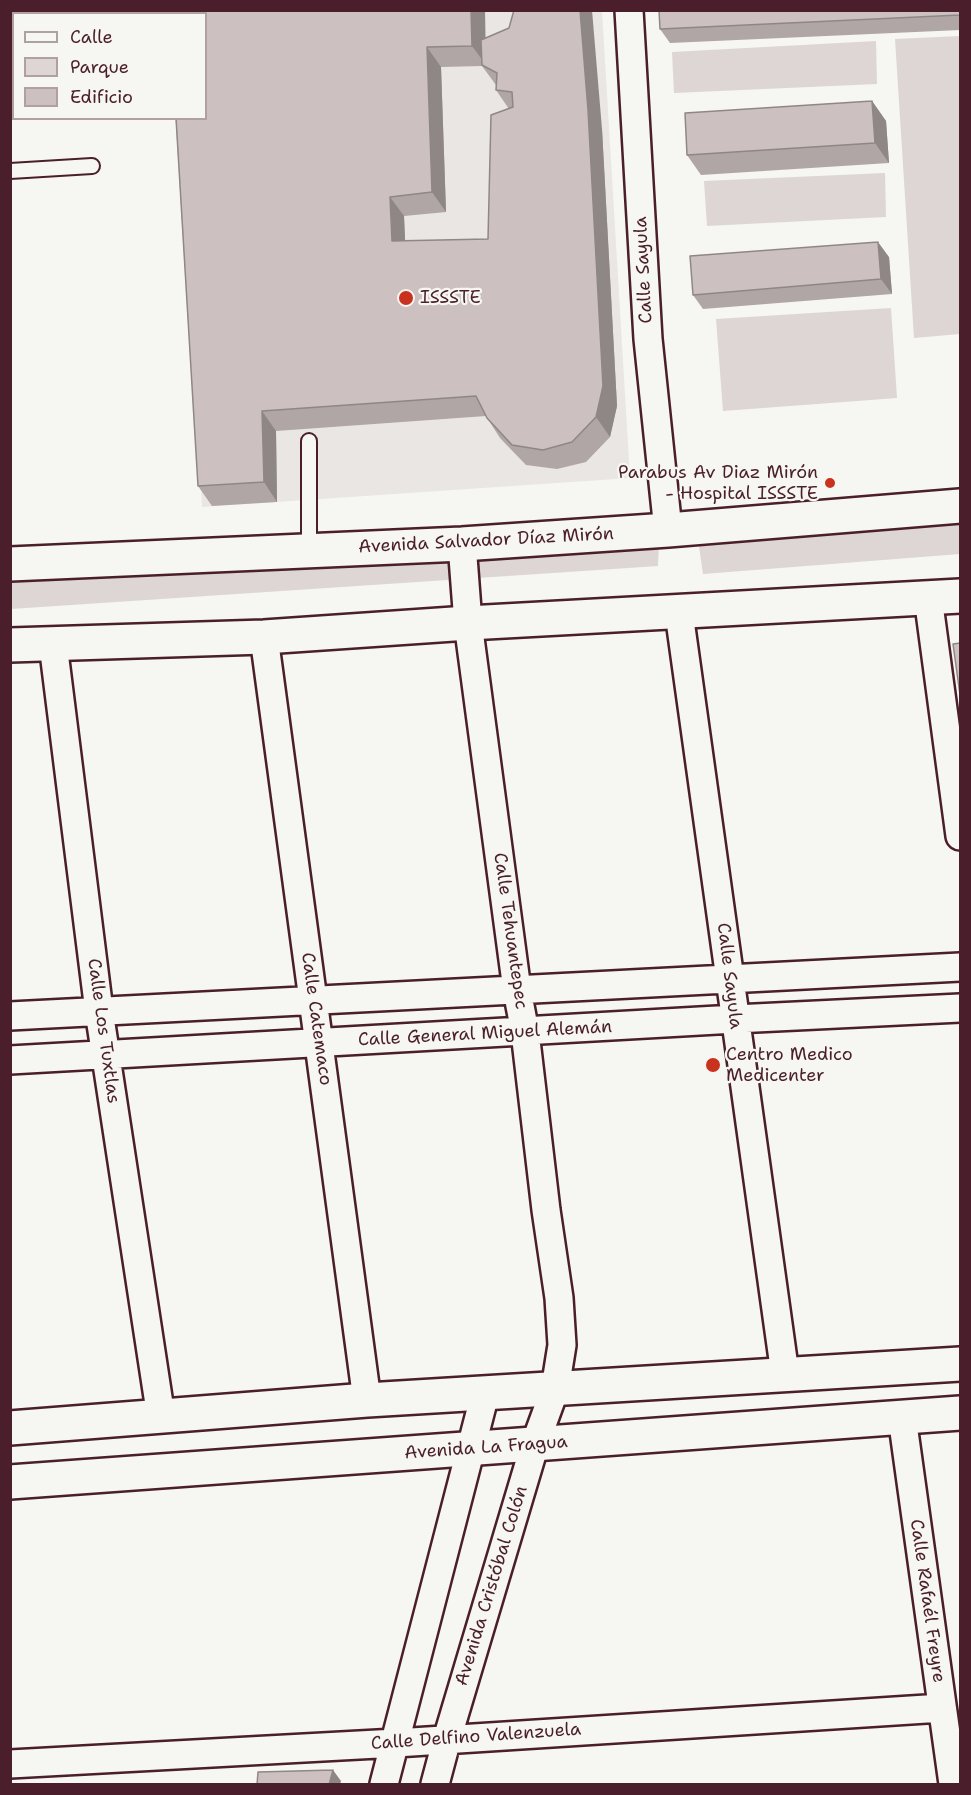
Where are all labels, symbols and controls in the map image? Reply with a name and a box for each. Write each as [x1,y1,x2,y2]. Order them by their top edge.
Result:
legend [12,12,207,120]
text: Calle [70,25,113,49]
text: Parque [70,55,129,79]
text: Edificio [70,85,133,109]
street label: Calle Sayula [630,216,658,324]
place label: ISSSTE [420,287,481,309]
marker: ISSSTE [397,289,415,307]
place label: Parabus Av Diaz Mirón - Hospital ISSSTE [618,462,818,504]
marker: Parabus Av Diaz Mirón - Hospital ISSSTE [823,476,837,490]
street label: Avenida Salvador Díaz Mirón [358,524,614,558]
street label: Calle Tehuantepec [488,851,532,1011]
street label: Calle Sayula [712,922,746,1030]
street label: Calle Catemaco [296,951,336,1087]
street label: Calle Los Tuxtlas [82,957,124,1105]
street label: Calle General Miguel Alemán [358,1017,612,1051]
place label: Centro Medico Medicenter [726,1044,853,1086]
marker: Centro Medico Medicenter [704,1056,722,1074]
street label: Avenida La Fragua [404,1432,568,1464]
street label: Avenida Cristóbal Colón [451,1483,533,1689]
street label: Calle Rafaél Freyre [905,1518,949,1684]
street label: Calle Delfino Valenzuela [370,1719,582,1755]

